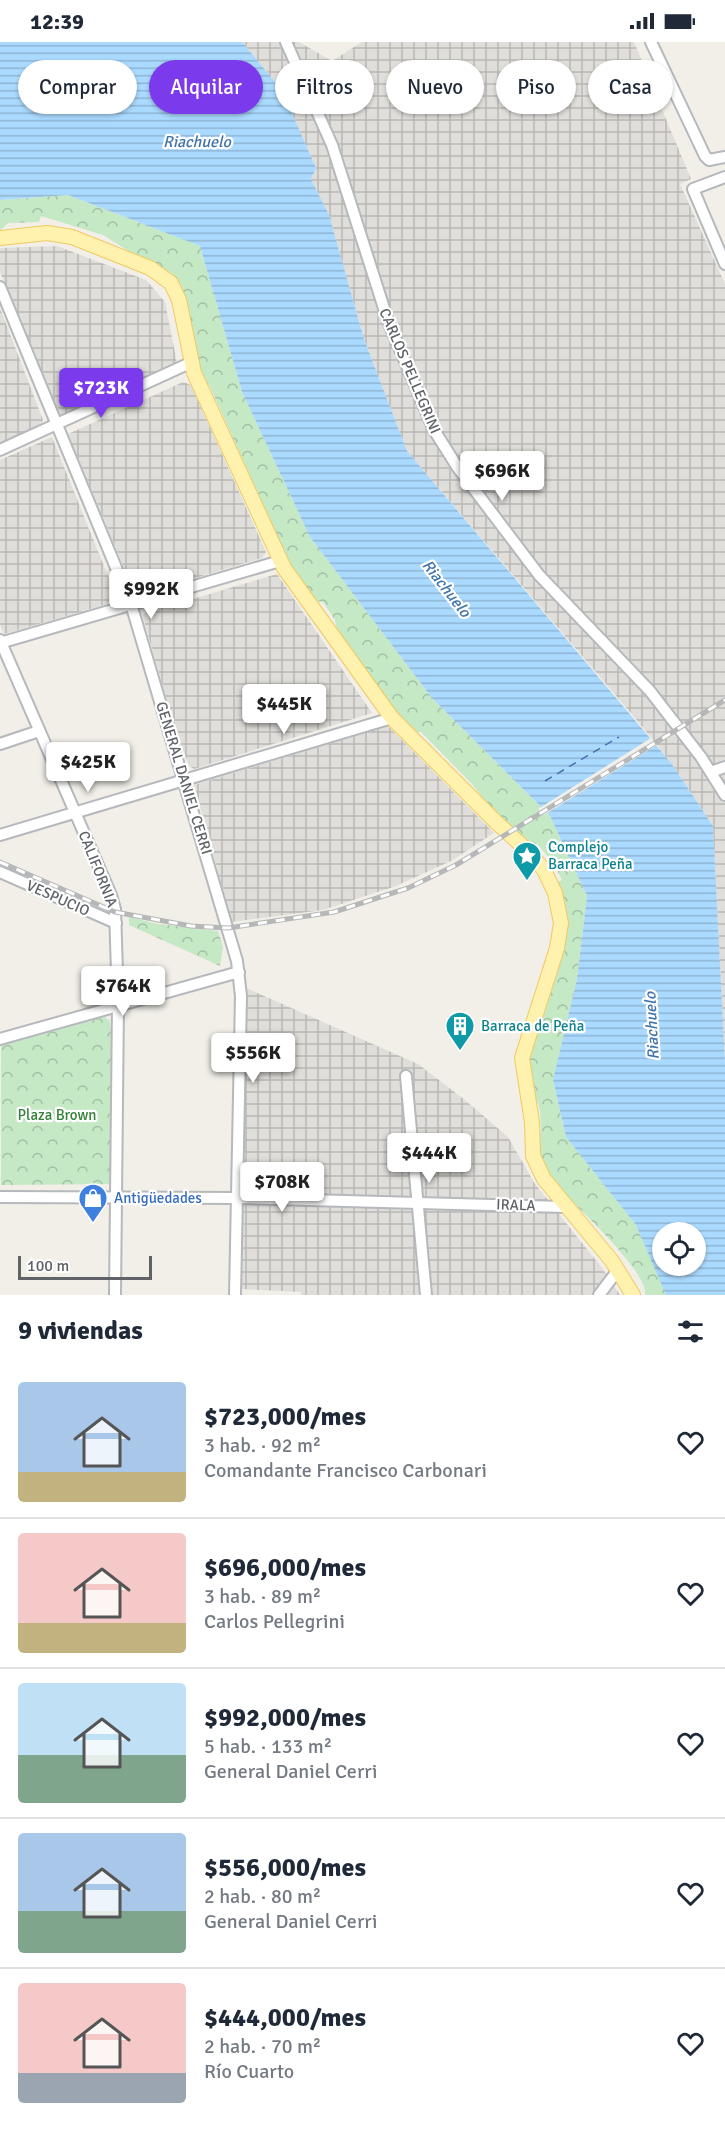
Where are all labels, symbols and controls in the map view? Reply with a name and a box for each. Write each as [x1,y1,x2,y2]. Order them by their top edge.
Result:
text: 12:39 [30,8,84,35]
chip: Comprar [18,60,137,114]
chip: Alquilar [149,60,263,114]
chip: Filtros [275,60,374,114]
chip: Nuevo [386,60,484,114]
chip: Piso [496,60,576,114]
chip: Casa [588,60,673,114]
water label: Riachuelo [163,132,232,152]
street label: CARLOS PELLEGRINI [375,306,445,436]
pin: $723K [59,368,143,419]
text: $723K [73,375,129,400]
pin: $696K [460,451,544,502]
text: $696K [474,458,530,483]
water label: Riachuelo [417,556,475,622]
pin: $992K [109,569,193,620]
text: $992K [123,576,179,601]
pin: $445K [242,684,326,735]
text: $445K [256,691,312,716]
street label: GENERAL DANIEL CERRI [152,699,216,857]
pin: $425K [46,742,130,793]
text: $425K [60,749,116,774]
street label: CALIFORNIA [75,828,121,910]
place label: Complejo Barraca Peña [548,838,633,873]
place icon: Complejo Barraca Peña [511,840,543,882]
street label: VESPUCIO [24,876,92,920]
pin: $764K [81,966,165,1017]
text: $764K [95,973,151,998]
water label: Riachuelo [640,991,664,1060]
building icon: Barraca de Peña [444,1010,476,1052]
place label: Barraca de Peña [481,1017,584,1035]
pin: $556K [211,1033,295,1084]
text: $556K [225,1040,281,1065]
park label: Plaza Brown [18,1106,96,1124]
pin: $444K [387,1133,471,1184]
text: $444K [401,1140,457,1165]
pin: $708K [240,1162,324,1213]
text: $708K [254,1169,310,1194]
shop icon: Antigüedades [77,1182,109,1224]
place label: Antigüedades [114,1189,202,1207]
street label: IRALA [496,1195,536,1215]
map controls [652,1222,706,1276]
button: locate [652,1222,706,1276]
scale bar [18,1253,152,1280]
text: 100 m [27,1256,69,1276]
text: 9 viviendas [18,1315,143,1347]
icon: filters [674,1315,707,1348]
text: $723,000/mes [204,1401,366,1433]
icon: home [66,1406,138,1478]
icon: heart [674,1426,707,1459]
text: 3 hab. · 92 m² [204,1433,321,1458]
text: Comandante Francisco Carbonari [204,1458,487,1483]
text: $696,000/mes [204,1552,366,1584]
icon: home [66,1557,138,1629]
icon: heart [674,1577,707,1610]
text: 3 hab. · 89 m² [204,1584,321,1609]
text: Carlos Pellegrini [204,1609,345,1634]
text: $992,000/mes [204,1702,366,1734]
icon: home [66,1707,138,1779]
icon: heart [674,1727,707,1760]
text: 5 hab. · 133 m² [204,1734,332,1759]
text: General Daniel Cerri [204,1759,377,1784]
text: $556,000/mes [204,1852,366,1884]
icon: home [66,1857,138,1929]
icon: heart [674,1877,707,1910]
text: 2 hab. · 80 m² [204,1884,321,1909]
text: General Daniel Cerri [204,1909,377,1934]
text: $444,000/mes [204,2002,366,2034]
icon: home [66,2007,138,2079]
icon: heart [674,2027,707,2060]
text: 2 hab. · 70 m² [204,2034,321,2059]
text: Río Cuarto [204,2059,294,2084]

